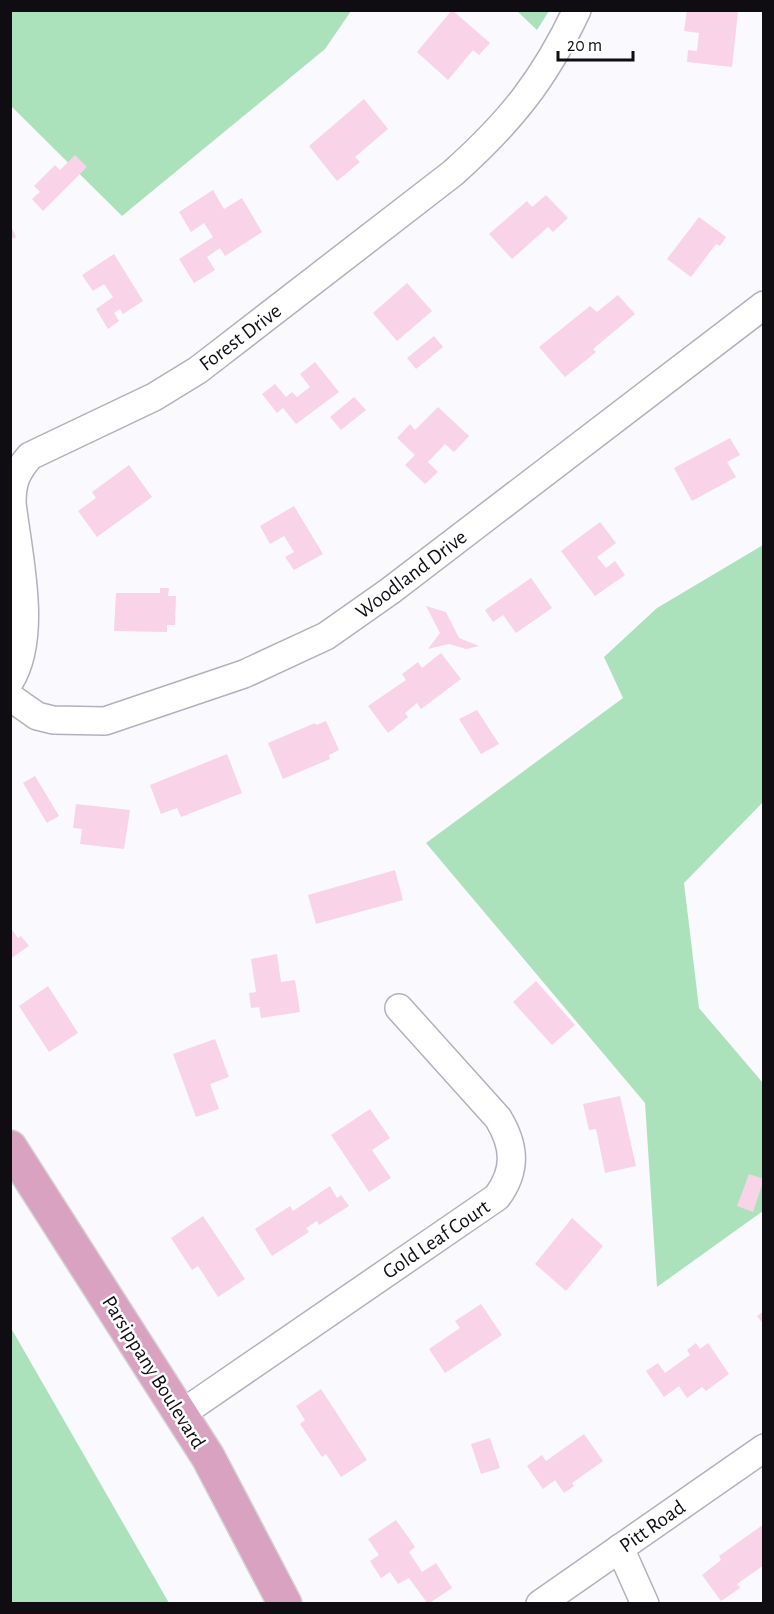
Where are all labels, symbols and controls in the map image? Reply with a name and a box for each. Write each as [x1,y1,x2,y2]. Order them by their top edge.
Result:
scale bar [558,24,633,62]
text: 20 m [567,37,602,55]
street label: Forest Drive [195,300,285,375]
street label: Woodland Drive [352,526,471,623]
street label: Gold Leaf Court [379,1196,494,1283]
street label: Parsippany Boulevard [98,1292,209,1453]
street label: Pitt Road [616,1496,689,1556]

